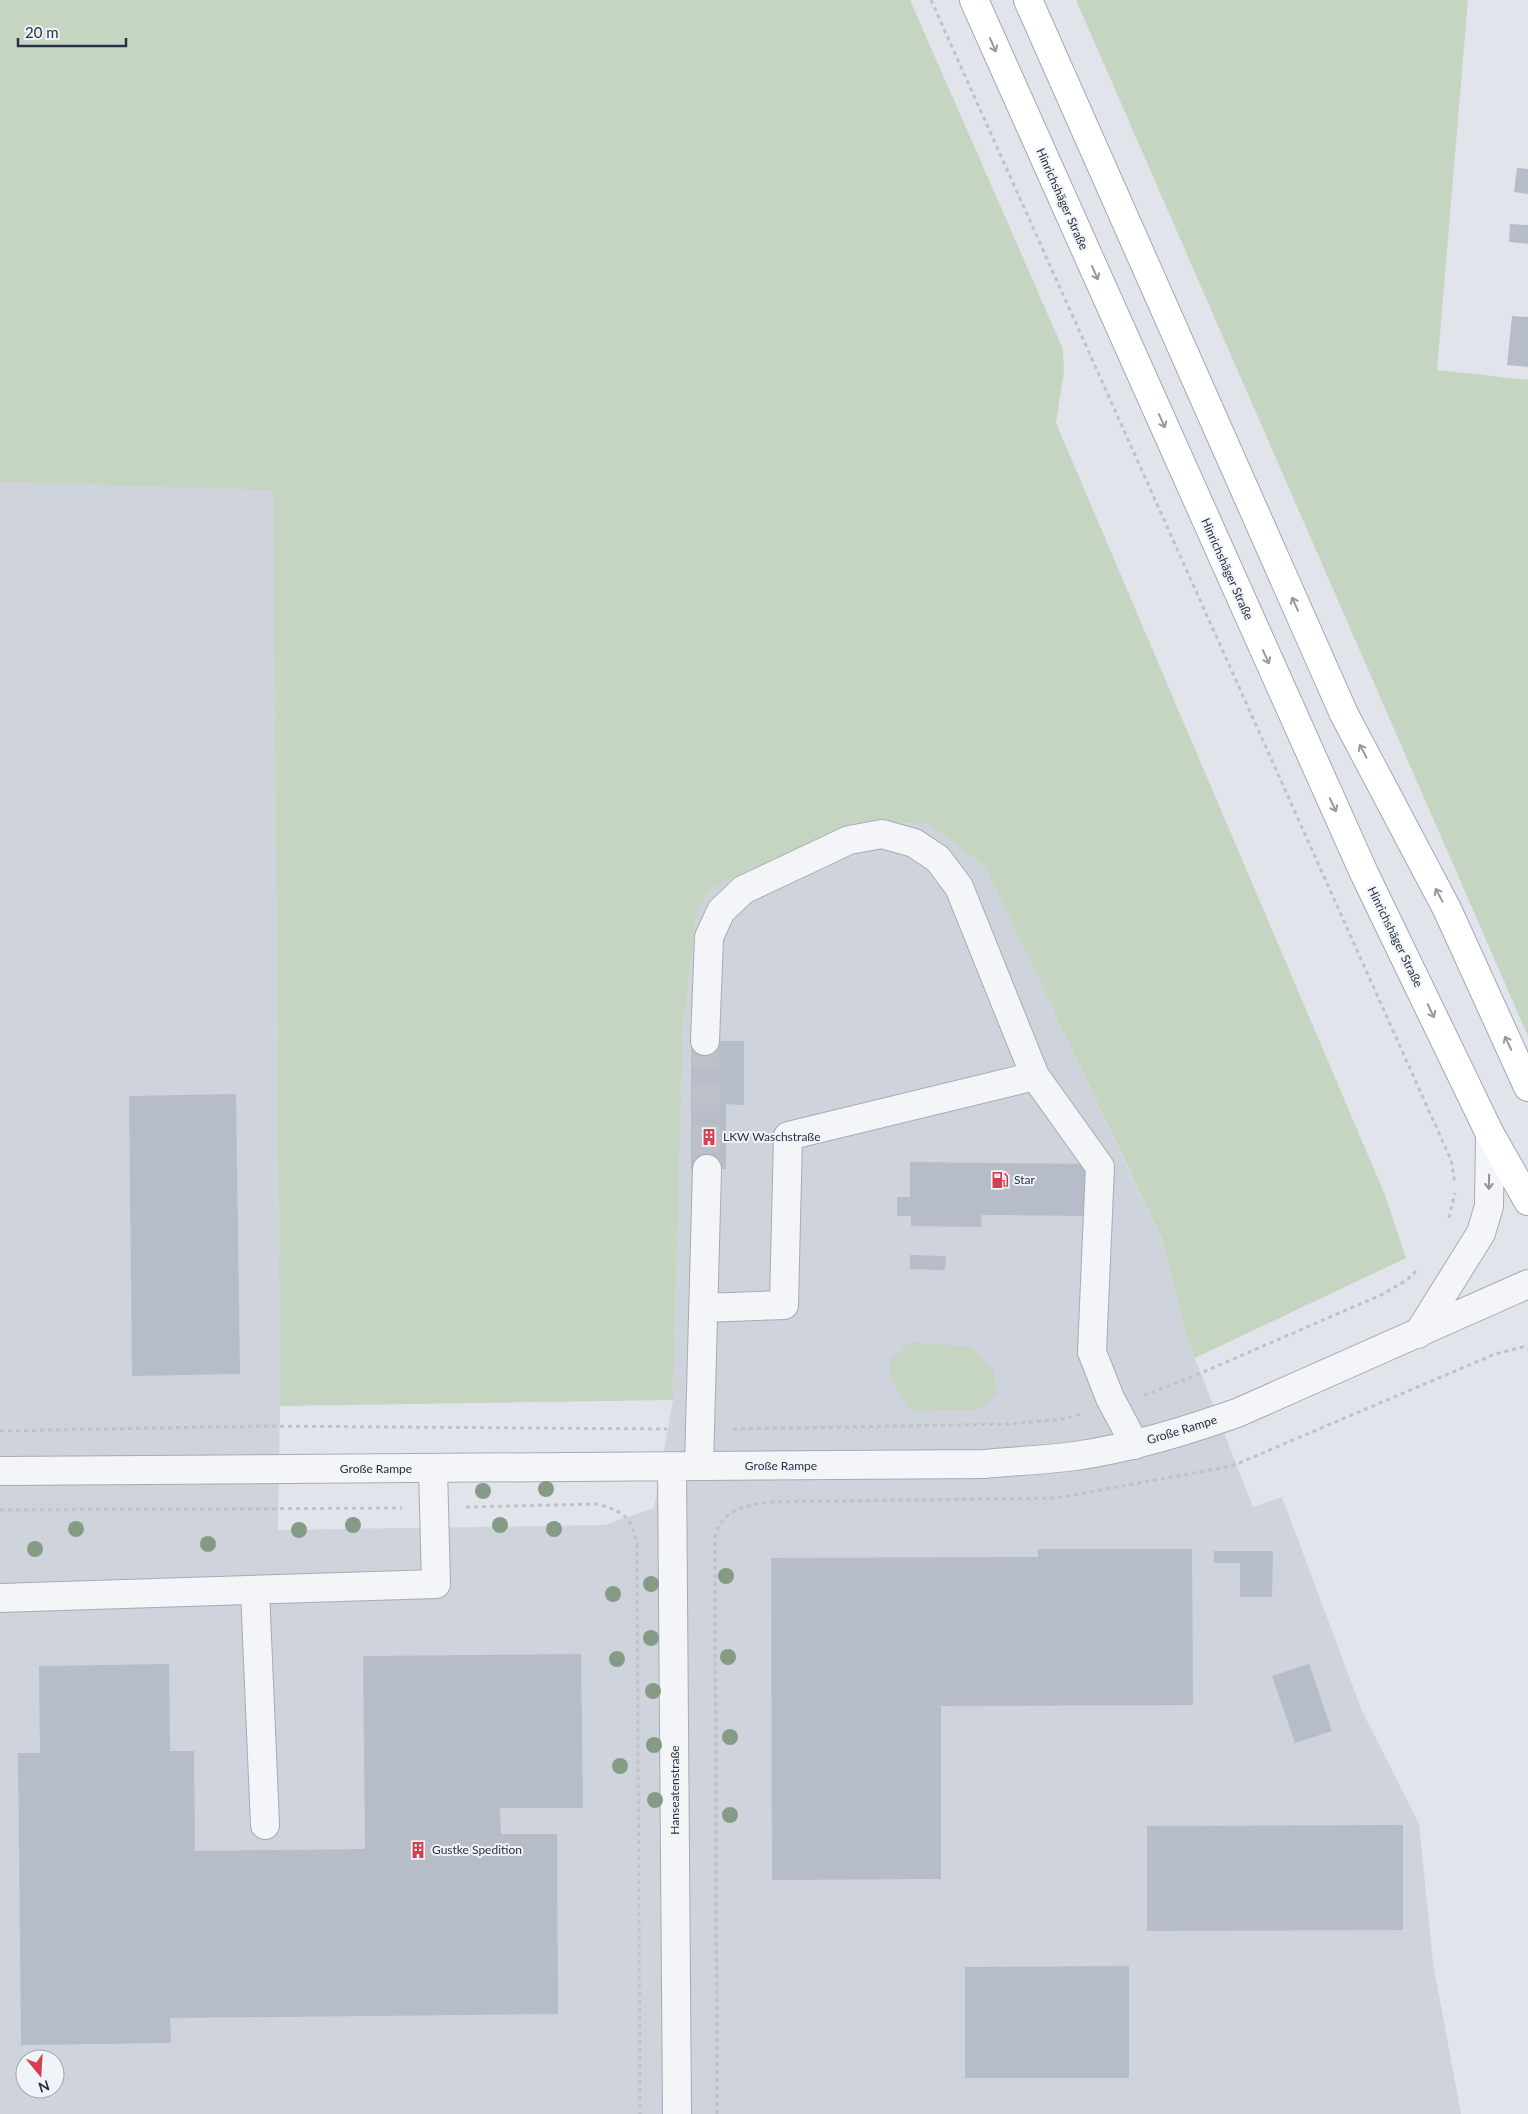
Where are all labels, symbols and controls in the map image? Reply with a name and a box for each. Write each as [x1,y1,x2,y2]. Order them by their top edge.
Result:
scale bar [18,15,125,47]
text: 20 m [25,23,59,41]
one-way arrow [989,37,999,52]
street label: Hinrichshäger Straße [1033,146,1092,252]
one-way arrow [1091,265,1101,280]
one-way arrow [1157,413,1167,428]
street label: Hinrichshäger Straße [1198,516,1257,622]
one-way arrow [1290,597,1300,612]
one-way arrow [1262,649,1272,664]
one-way arrow [1358,745,1368,759]
one-way arrow [1328,797,1338,812]
street label: Hinrichshäger Straße [1365,884,1426,989]
one-way arrow [1434,888,1443,903]
one-way arrow [1426,1004,1436,1019]
one-way arrow [1502,1036,1512,1051]
building icon: LKW Waschstraße [699,1127,719,1147]
place label: LKW Waschstraße [723,1129,821,1144]
fuel station icon: Star [990,1170,1010,1190]
place label: Star [1014,1172,1036,1187]
one-way arrow [1484,1174,1494,1190]
street label: Große Rampe [1145,1412,1219,1447]
street label: Große Rampe [745,1458,817,1473]
street label: Große Rampe [340,1461,412,1476]
street label: Hanseatenstraße [667,1745,682,1835]
building icon: Gustke Spedition [408,1840,428,1860]
place label: Gustke Spedition [432,1842,522,1857]
north arrow [15,2049,65,2099]
text: N [36,2077,52,2097]

